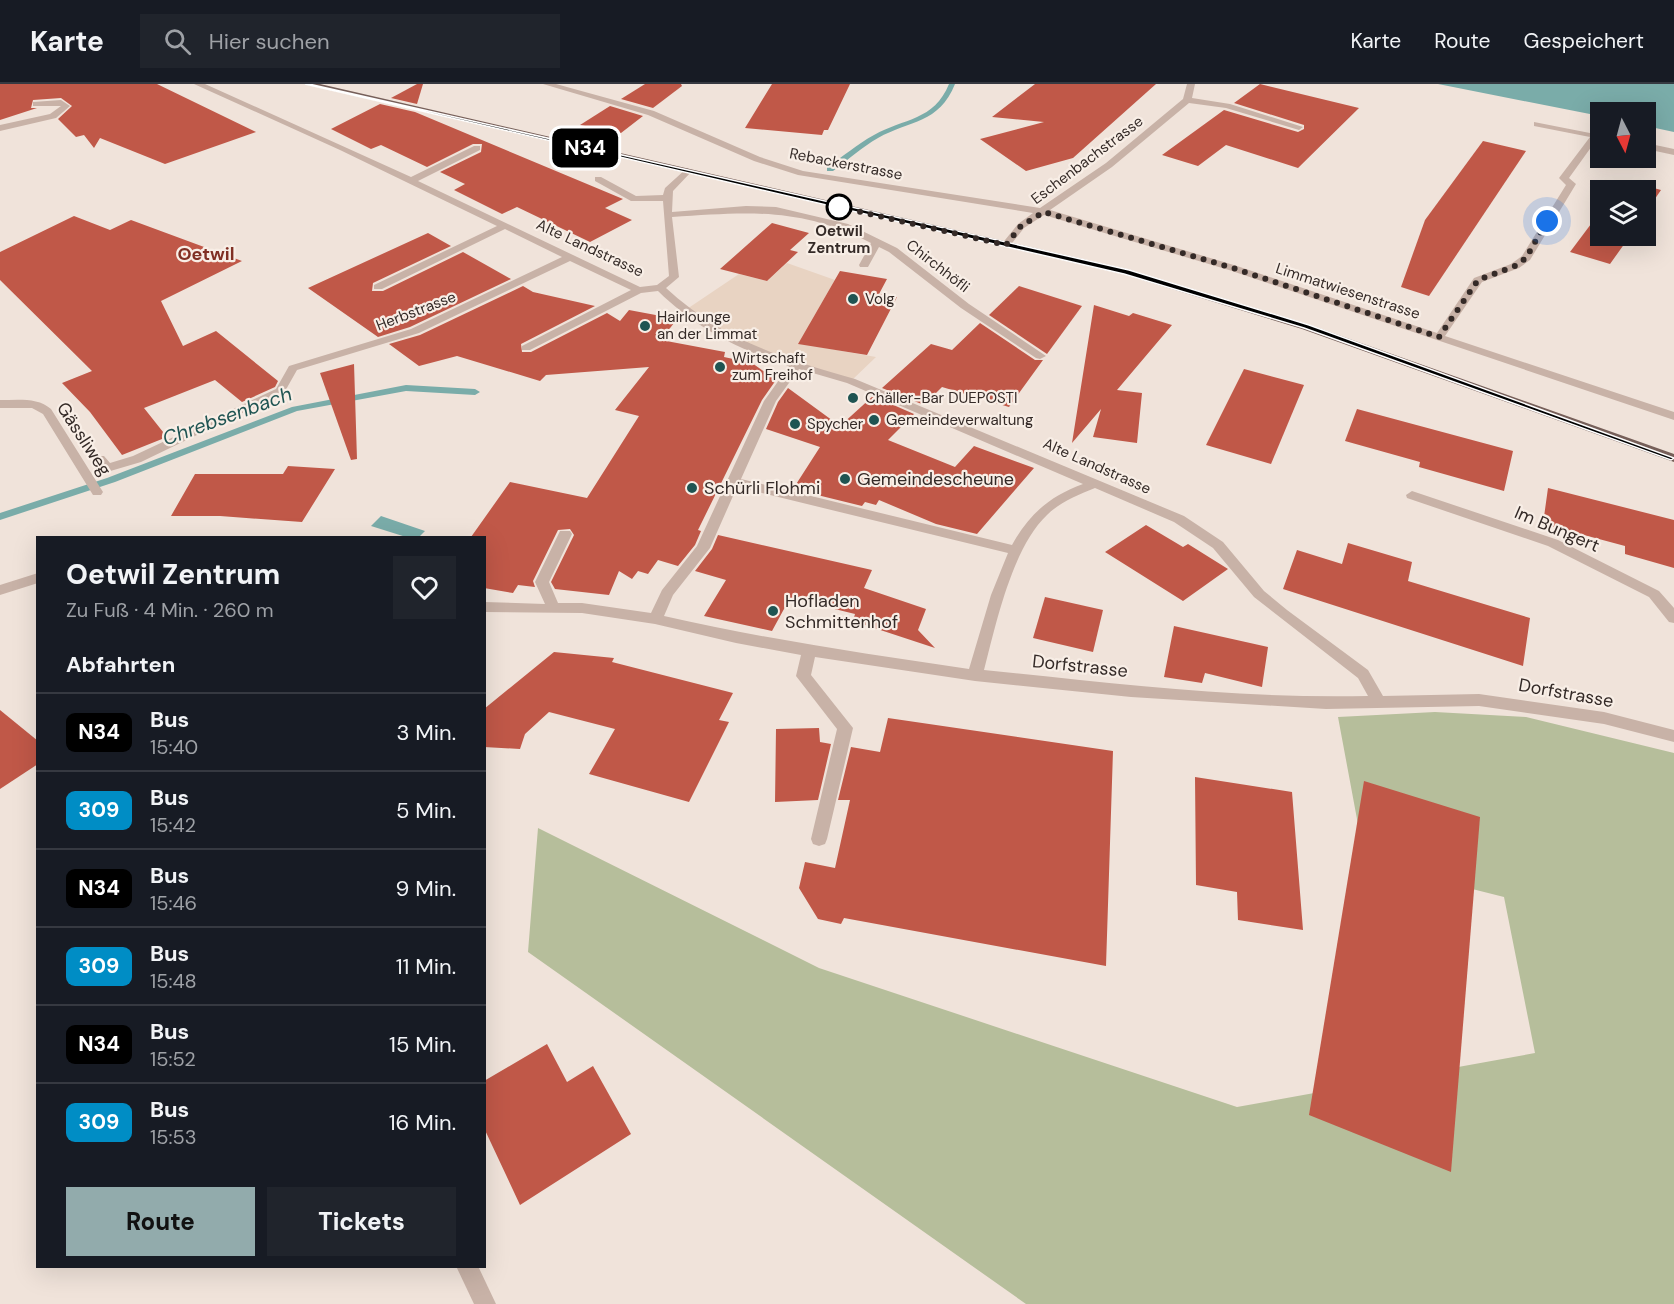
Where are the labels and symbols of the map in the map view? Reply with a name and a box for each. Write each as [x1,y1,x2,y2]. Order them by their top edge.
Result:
north arrow [1590,102,1656,168]
street label: Eschenbachstrasse [1027,111,1147,209]
line badge: N34 [550,128,620,168]
street label: Rebackerstrasse [788,143,904,185]
marker: Oetwil Zentrum [826,194,852,220]
your location [1532,206,1562,236]
street label: Alte Landstrasse [533,214,647,282]
place label: Oetwil Zentrum [808,221,870,258]
street label: Chirchhöfli [902,235,974,297]
district label: Oetwil [177,242,235,266]
street label: Limmatwiesenstrasse [1273,258,1423,324]
street label: Herbstrasse [373,287,459,335]
place label: Volg [865,289,895,309]
marker: Volg [846,292,860,306]
place label: Hairlounge an der Limmat [657,307,757,344]
marker: Hairlounge an der Limmat [638,319,652,333]
place label: Wirtschaft zum Freihof [732,348,813,385]
marker: Wirtschaft zum Freihof [713,360,727,374]
water label: Chrebsenbach [159,381,295,451]
place label: Chäller-Bar DUEPOSTI [865,388,1017,408]
marker: Chäller-Bar DUEPOSTI [846,391,860,405]
street label: Gässliweg [51,397,117,481]
place label: Gemeindeverwaltung [886,410,1033,430]
marker: Gemeindeverwaltung [867,413,881,427]
place label: Spycher [807,414,864,434]
marker: Spycher [788,417,802,431]
street label: Alte Landstrasse [1040,433,1154,499]
place label: Gemeindescheune [857,467,1014,491]
marker: Gemeindescheune [838,472,852,486]
place label: Schürli Flohmi [704,476,820,500]
marker: Schürli Flohmi [685,481,699,495]
street label: Im Bungert [1511,500,1603,558]
place label: Hofladen Schmittenhof [785,589,898,634]
marker: Hofladen Schmittenhof [766,604,780,618]
street label: Dorfstrasse [1031,649,1129,683]
street label: Dorfstrasse [1517,673,1615,713]

